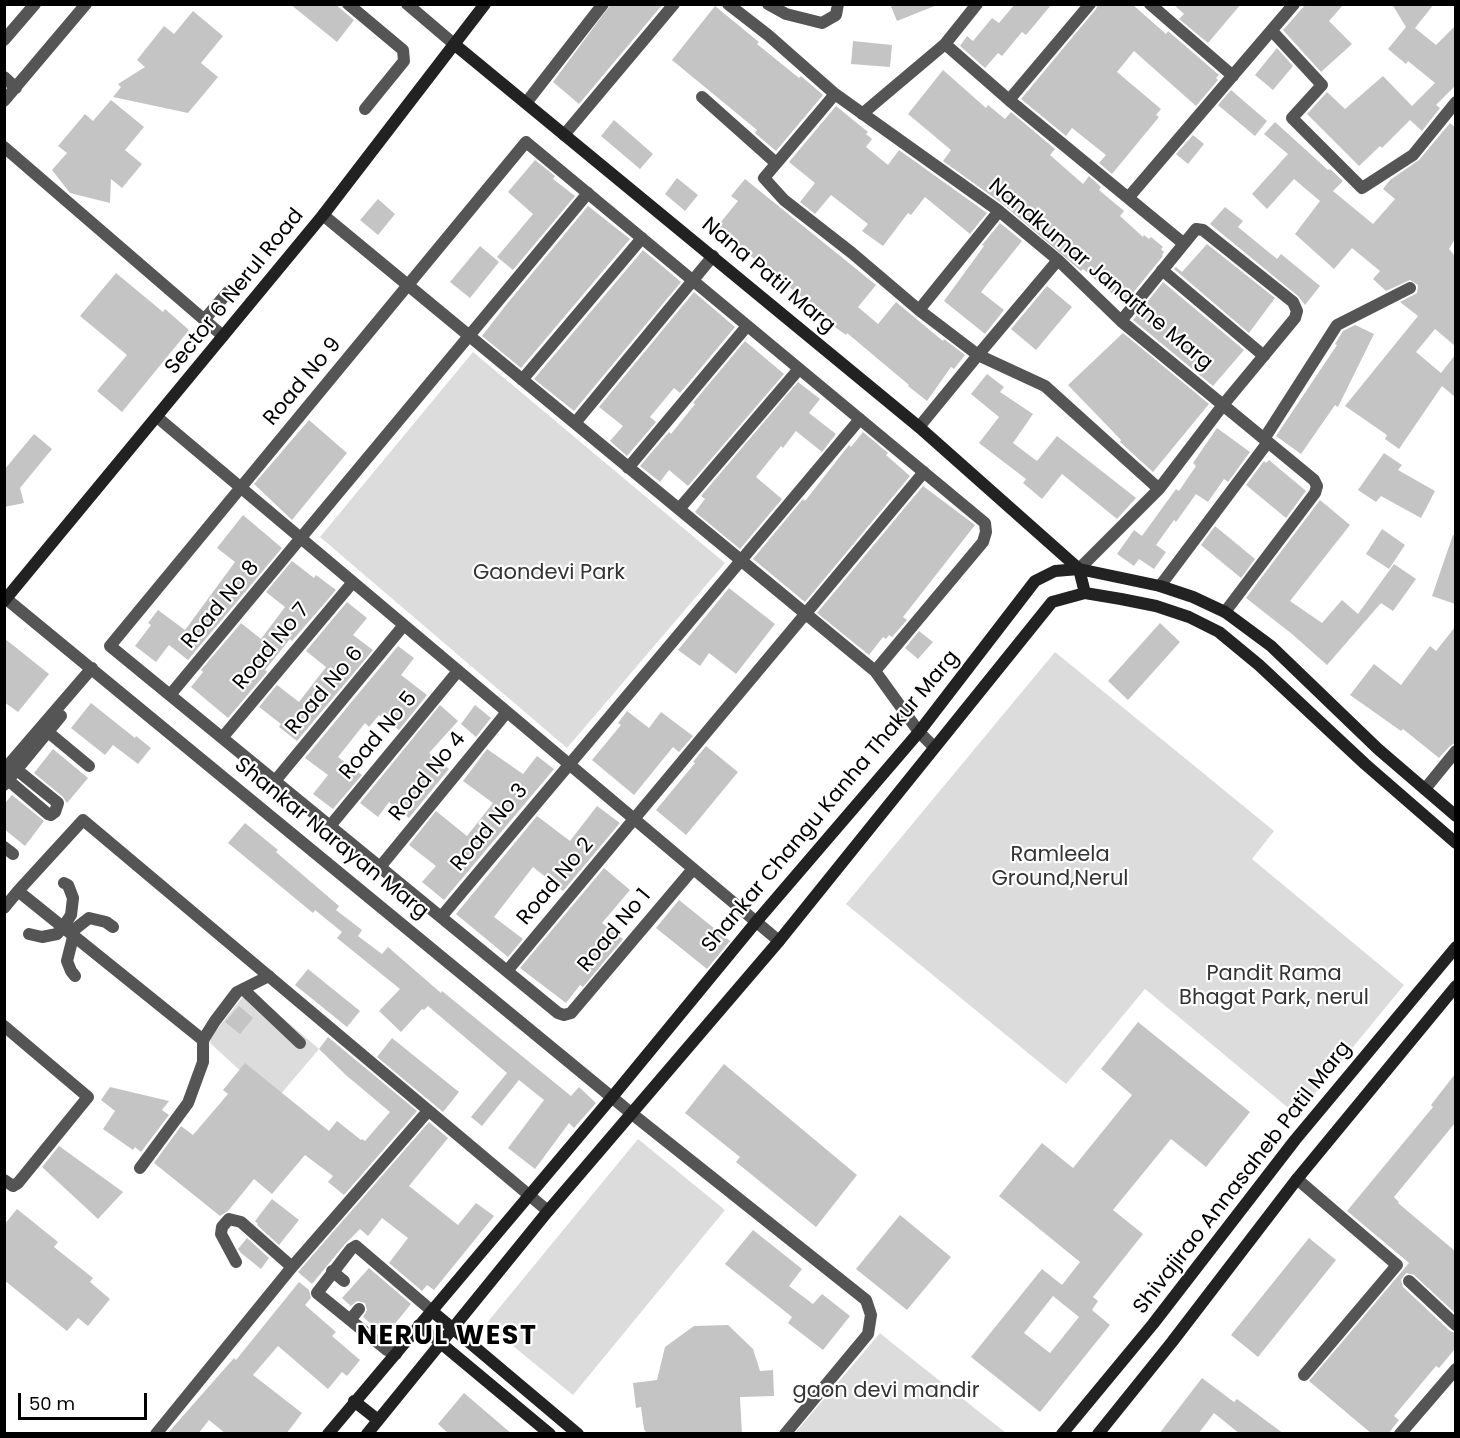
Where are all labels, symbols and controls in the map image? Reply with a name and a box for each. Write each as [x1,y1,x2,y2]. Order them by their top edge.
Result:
street label: Nandkumar Janartne Marg [983,174,1217,376]
street label: Sector 6 Nerul Road [160,204,310,380]
street label: Nana Patil Marg [696,213,840,339]
street label: Road No 9 [259,333,347,431]
street label: Road No 8 [177,556,265,654]
park label: Gaondevi Park [473,561,625,587]
street label: Road No 7 [228,598,316,696]
street label: Road No 6 [281,642,369,740]
street label: Shankar Changu Kanha Thakur Marg [697,646,965,958]
street label: Road No 5 [335,687,423,785]
street label: Road No 4 [384,727,472,827]
street label: Shankar Narayan Marg [229,753,433,925]
street label: Road No 3 [446,779,534,877]
street label: Road No 2 [512,833,600,931]
park label: Ramleela Ground,Nerul [991,843,1129,893]
street label: Road No 1 [573,884,657,978]
park label: Pandit Rama Bhagat Park, nerul [1179,962,1369,1012]
street label: Shivajirao Annasaheb Patil Marg [1129,1037,1357,1319]
district label: NERUL WEST [357,1321,537,1353]
park label: gaon devi mandir [792,1379,980,1405]
scale bar [21,1381,150,1419]
text: 50 m [29,1391,75,1416]

